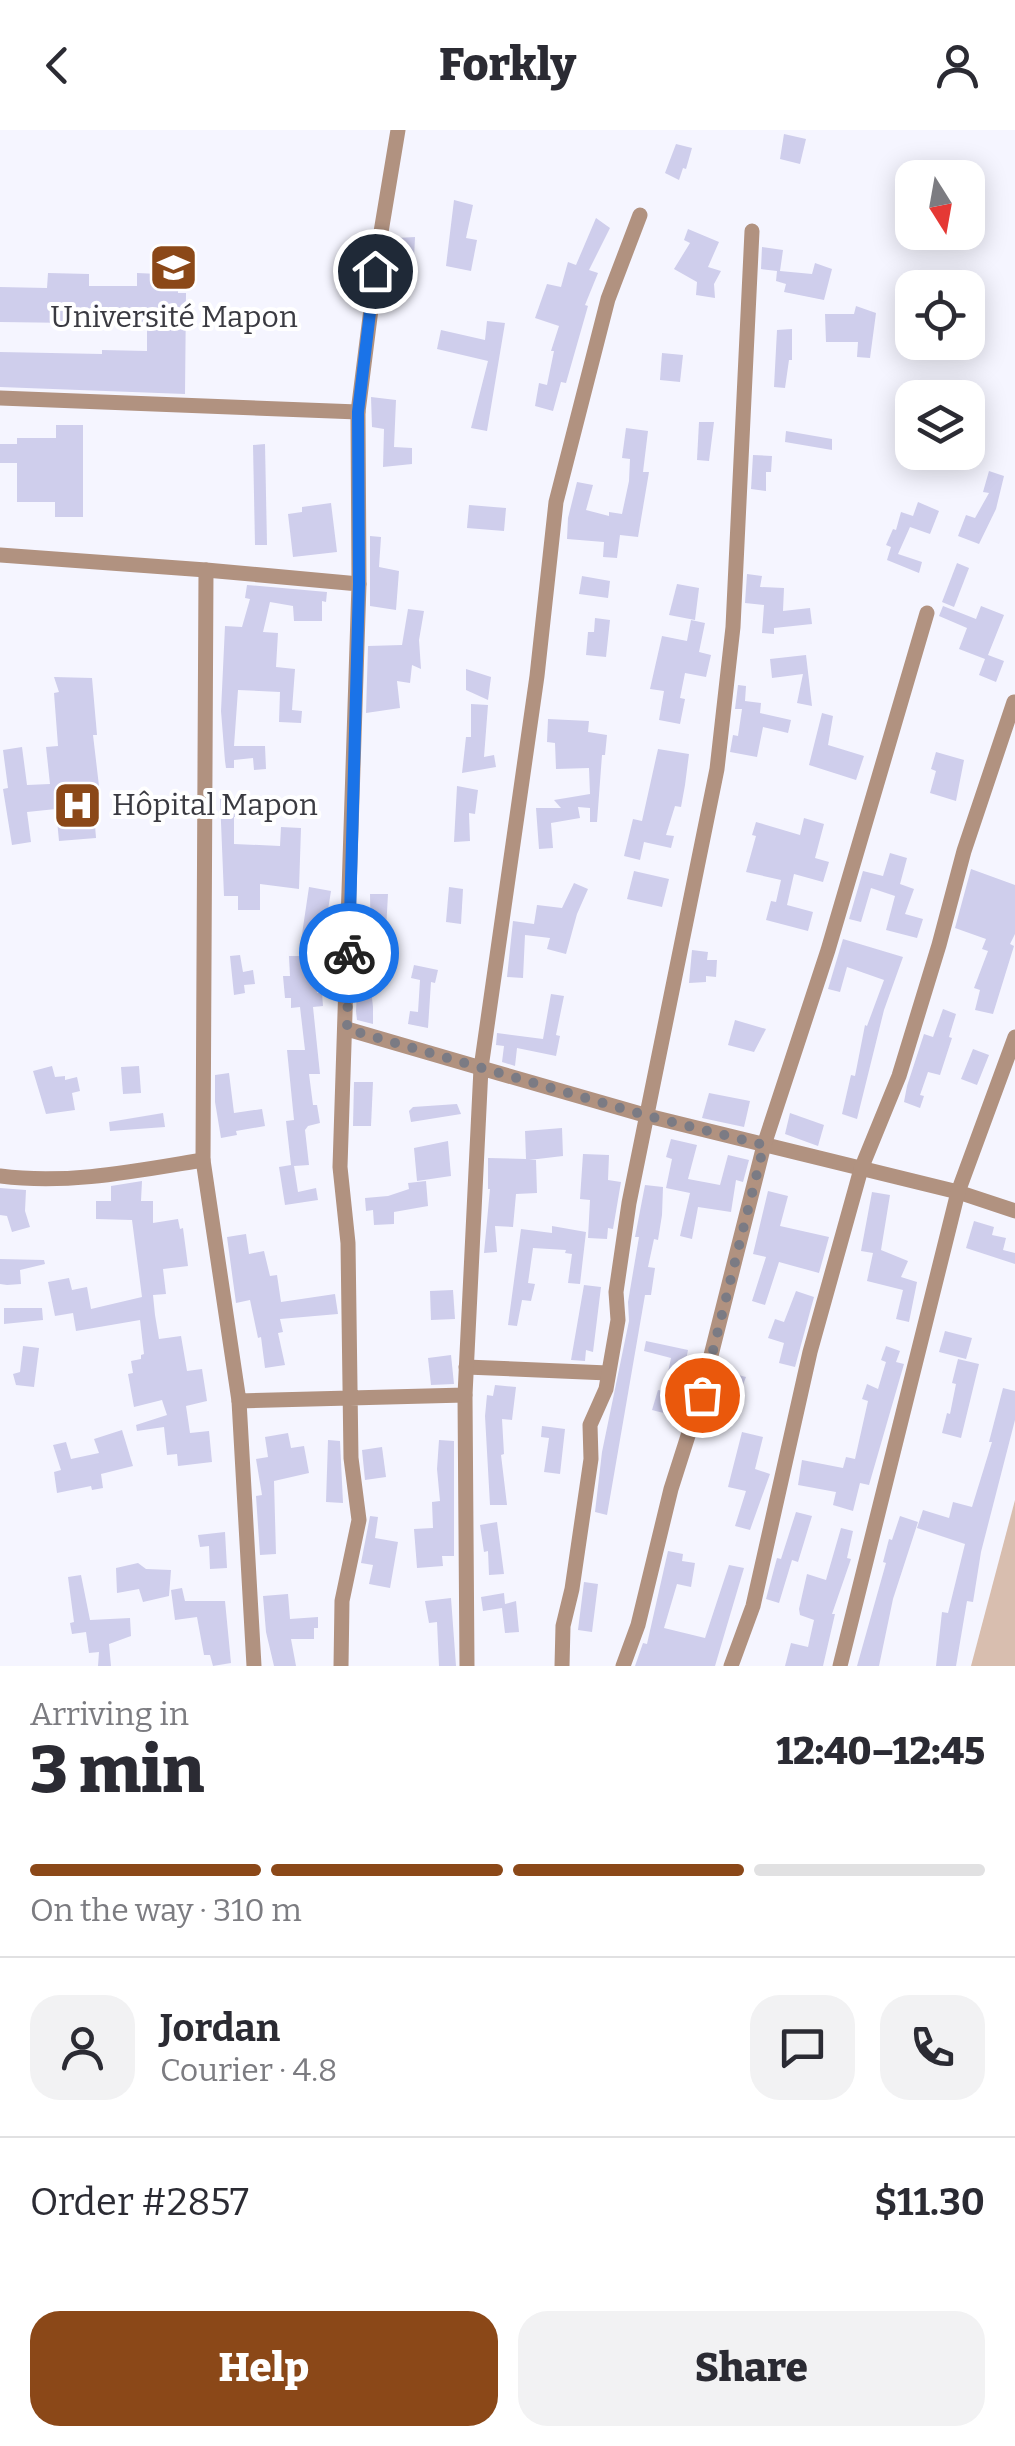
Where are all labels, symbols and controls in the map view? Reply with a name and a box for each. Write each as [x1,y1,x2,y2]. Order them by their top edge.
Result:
icon: back [30,38,85,93]
text: Forkly [439,38,576,92]
icon: person [930,38,985,93]
north arrow [895,160,985,250]
map controls [895,160,985,470]
pin [333,229,418,314]
school or university icon: Université Mapon [148,242,200,294]
icon: home [348,244,403,299]
button: locate [895,270,985,360]
place label: Université Mapon [50,299,298,335]
button: layers [895,380,985,470]
hospital icon: Hôpital Mapon [51,779,103,831]
place label: Hôpital Mapon [112,787,318,823]
courier [299,903,399,1003]
icon: bike [322,926,377,981]
pin [660,1353,745,1438]
icon: bag [675,1368,730,1423]
text: Arriving in [30,1695,189,1733]
text: 12:40–12:45 [776,1728,985,1774]
text: 3 min [30,1731,204,1809]
text: On the way · 310 m [30,1891,302,1929]
button: person [30,1995,135,2100]
button: chat [750,1995,855,2100]
button: phone [880,1995,985,2100]
text: Jordan [160,2005,280,2051]
text: Courier · 4.8 [160,2051,337,2089]
text: Order #2857 [30,2179,249,2225]
text: $11.30 [874,2179,985,2225]
button: Help [30,2311,498,2426]
button: Share [518,2311,985,2426]

